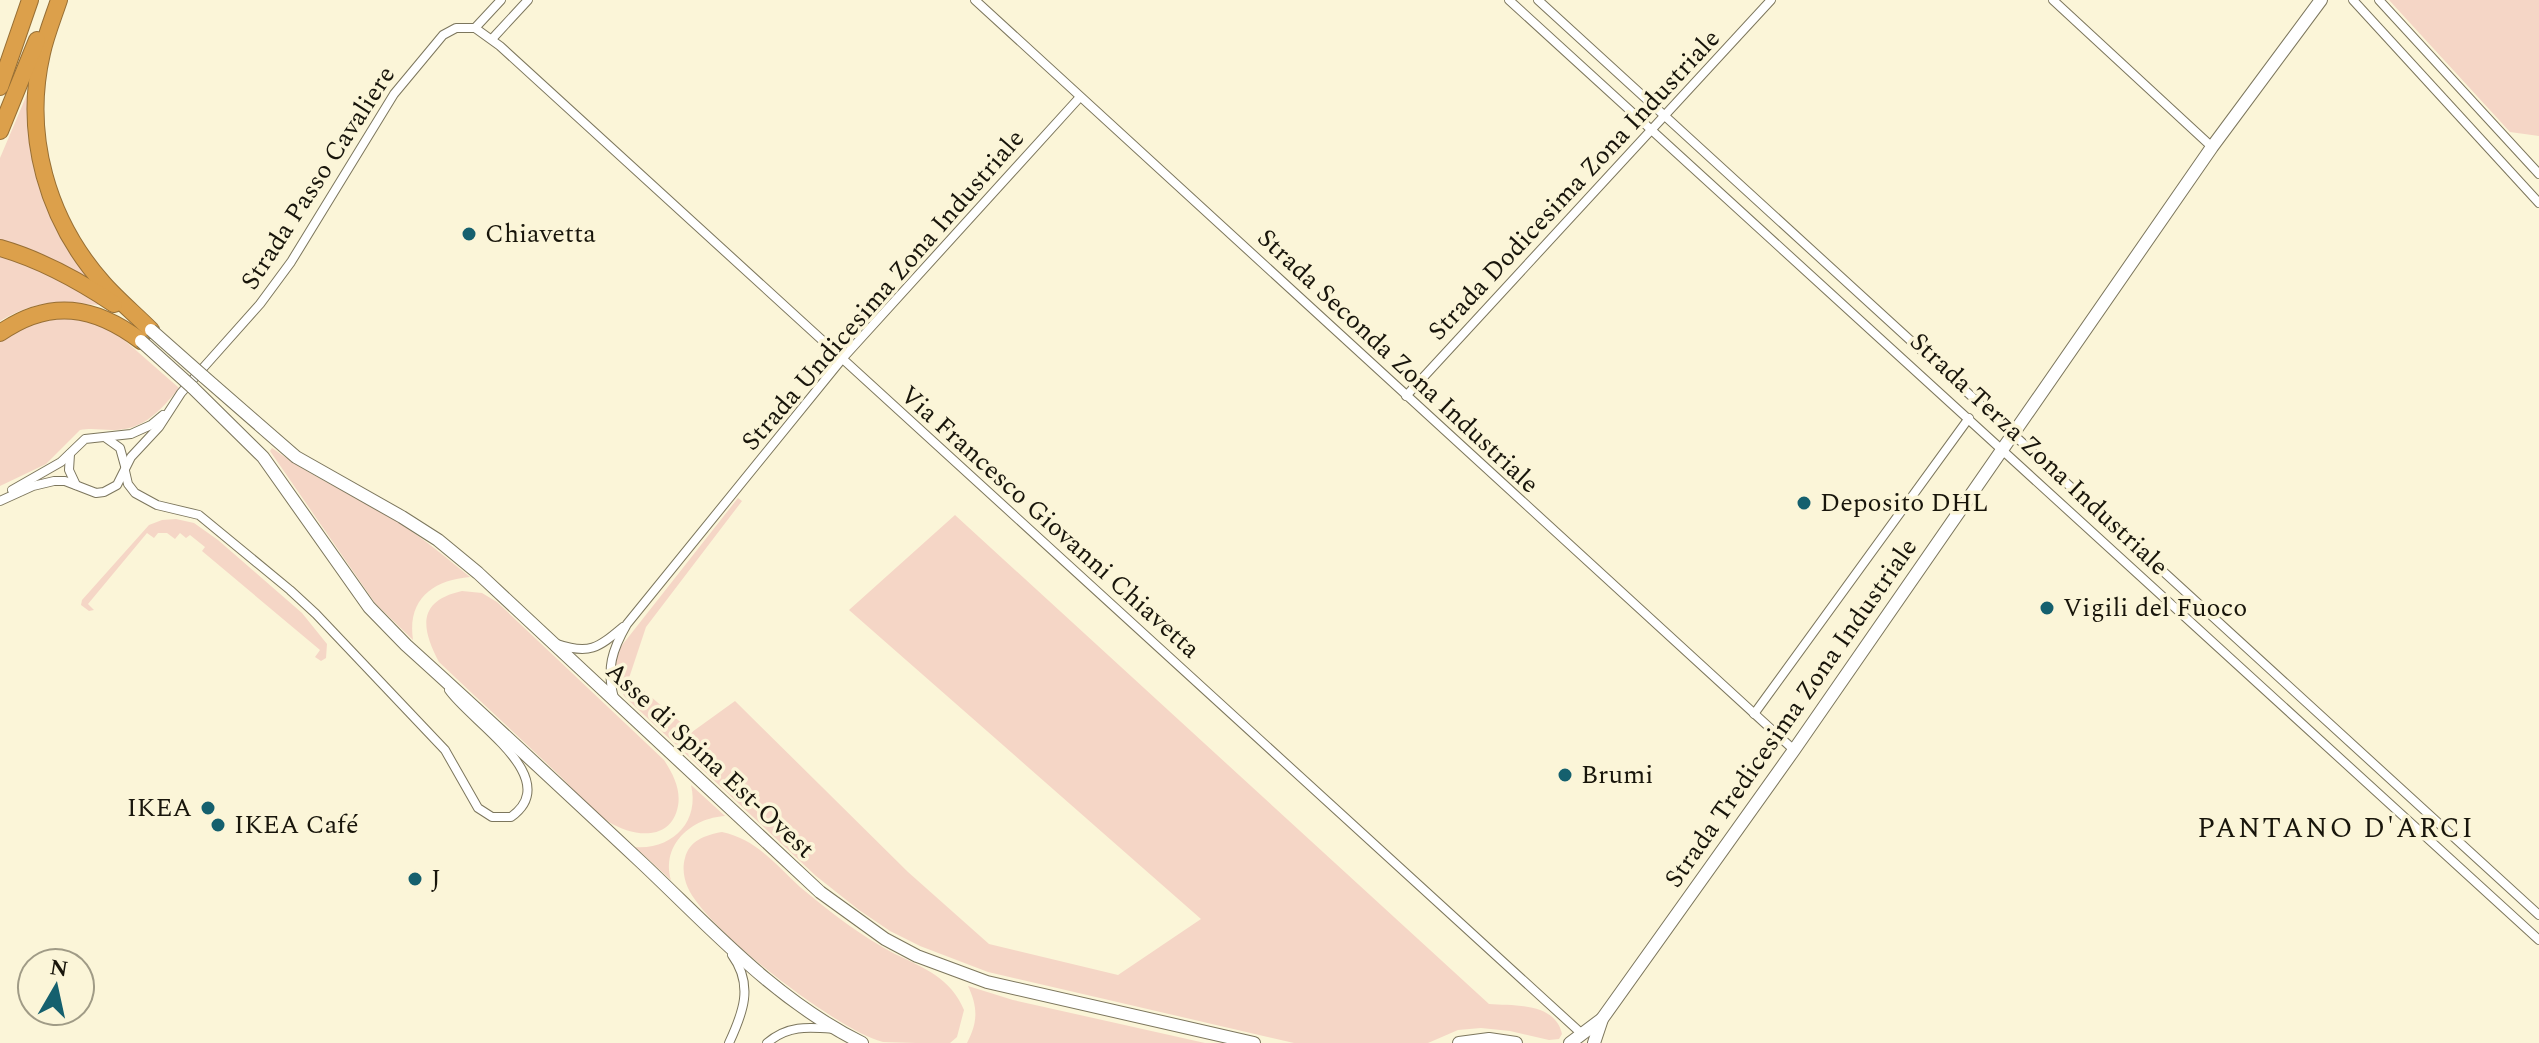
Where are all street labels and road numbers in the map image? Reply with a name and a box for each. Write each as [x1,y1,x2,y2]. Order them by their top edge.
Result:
street label: Strada Dodicesima Zona Industriale [1418,20,1730,350]
street label: Strada Passo Cavaliere [230,58,406,298]
street label: Strada Undicesima Zona Industriale [732,120,1034,460]
street label: Strada Seconda Zona Industriale [1248,219,1548,503]
street label: Strada Terza Zona Industriale [1900,323,2178,585]
street label: Via Francesco Giovanni Chiavetta [891,376,1209,668]
street label: Strada Tredicesima Zona Industriale [1654,530,1928,896]
street label: Asse di Spina Est-Ovest [596,652,824,868]

